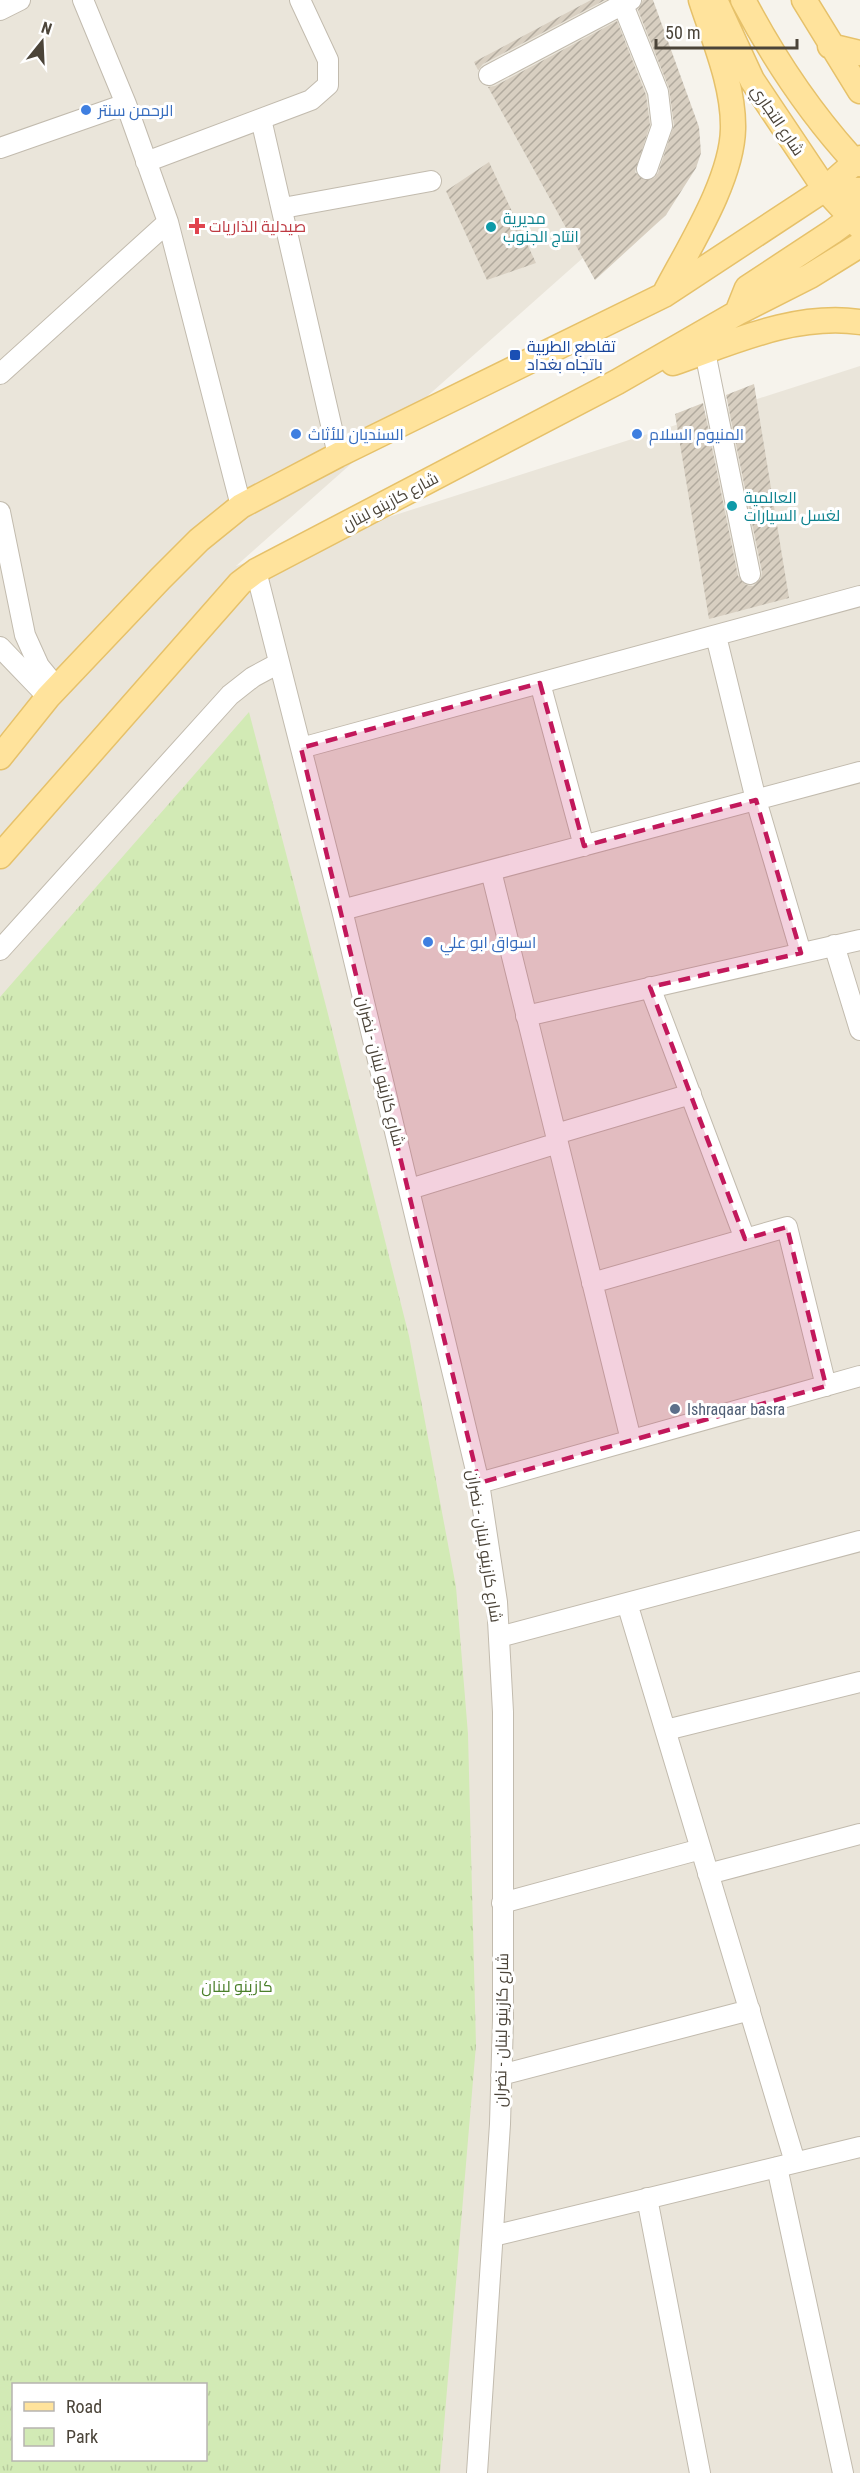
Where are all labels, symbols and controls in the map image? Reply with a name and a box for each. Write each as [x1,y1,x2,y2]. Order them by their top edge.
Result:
north arrow [12,12,72,72]
scale bar [656,12,797,50]
text: N [39,18,54,39]
text: 50 m [665,22,700,43]
street label: شارع التجاري [744,81,808,161]
place label: الرحمن سنتر [97,101,173,121]
marker: الرحمن سنتر [79,103,93,117]
place label: مديرية انتاج الجنوب [503,209,579,248]
place label: صيدلية الذاريات [209,217,306,236]
marker: صيدلية الذاريات [190,219,204,233]
marker: مديرية انتاج الجنوب [484,220,498,234]
place label: تقاطع الطربية باتجاه بغداد [527,337,616,374]
marker: تقاطع الطربية باتجاه بغداد [508,348,522,362]
place label: السنديان للأثاث [308,425,404,445]
place label: المنيوم السلام [649,425,744,446]
marker: السنديان للأثاث [289,427,303,441]
marker: المنيوم السلام [630,427,644,441]
street label: شارع كازينو لبنان [339,468,442,536]
place label: العالمية لغسل السيارات [744,488,840,526]
marker: العالمية لغسل السيارات [725,499,739,513]
place label: اسواق ابو علي [440,933,536,956]
marker: اسواق ابو علي [421,935,435,949]
street label: شارع كازينو لبنان - نضران [351,994,408,1149]
place label: Ishraqaar basra [687,1400,785,1419]
marker: Ishraqaar basra [668,1402,682,1416]
street label: شارع كازينو لبنان - نضران [461,1468,506,1624]
street label: شارع كازينو لبنان - نضران [491,1953,514,2107]
park label: كازينو لبنان [201,1977,273,1997]
legend [12,2383,207,2461]
text: Road [66,2396,102,2417]
text: Park [66,2426,98,2447]

